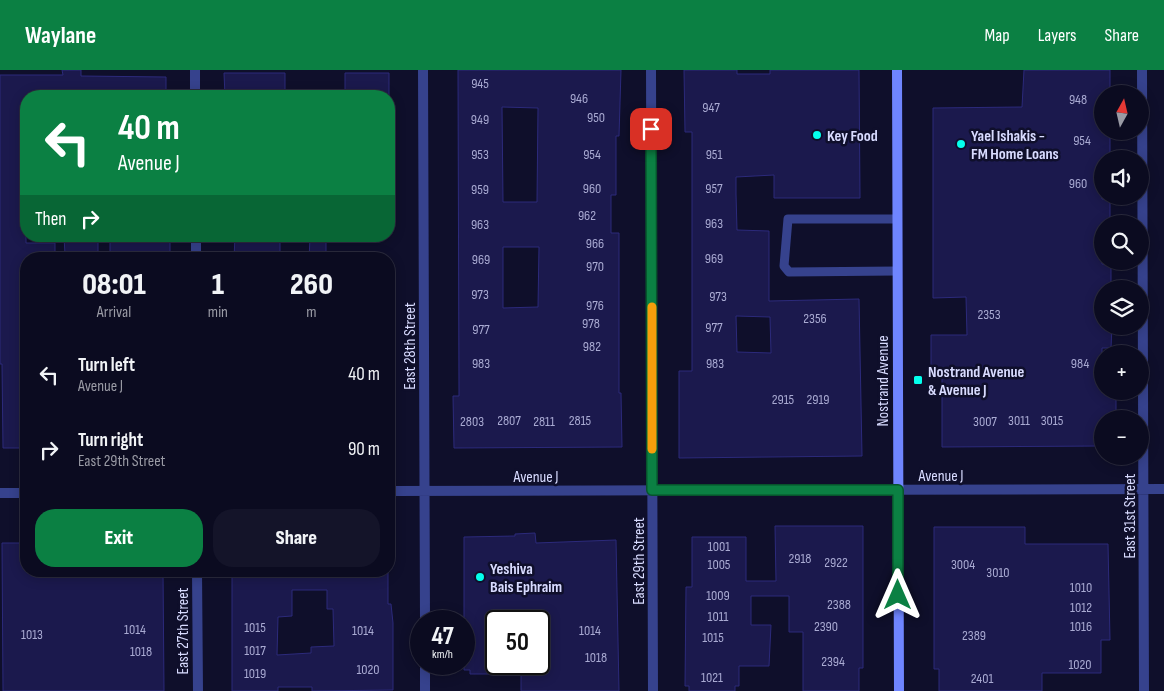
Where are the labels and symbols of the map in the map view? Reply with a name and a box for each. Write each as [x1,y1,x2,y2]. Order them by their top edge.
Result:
house number: 945 [471,75,489,92]
north arrow [1094,85,1149,140]
house number: 946 [570,90,588,107]
house number: 948 [1069,91,1087,108]
house number: 947 [702,99,720,116]
pin [630,108,672,150]
house number: 950 [587,109,605,126]
house number: 949 [471,111,489,128]
place label: Key Food [827,127,878,146]
place label: Yael Ishakis - FM Home Loans [971,127,1059,164]
marker: Key Food [811,129,823,141]
house number: 954 [1073,132,1091,149]
marker: Yael Ishakis - FM Home Loans [955,138,967,150]
house number: 953 [471,146,489,163]
house number: 954 [583,146,601,163]
house number: 951 [706,146,722,163]
house number: 960 [1069,175,1087,192]
house number: 960 [583,180,601,197]
house number: 957 [705,180,723,197]
house number: 959 [471,181,489,198]
house number: 962 [578,207,596,224]
house number: 963 [705,215,723,232]
house number: 963 [471,216,489,233]
house number: 966 [586,235,604,252]
house number: 969 [705,250,723,267]
house number: 969 [472,251,490,268]
house number: 970 [586,258,604,275]
house number: 973 [471,286,489,303]
house number: 973 [709,288,727,305]
house number: 976 [586,297,604,314]
street label: East 28th Street [401,302,420,390]
house number: 2353 [977,306,1001,323]
house number: 2356 [803,310,827,327]
house number: 978 [582,315,600,332]
house number: 977 [705,319,723,336]
house number: 977 [472,321,490,338]
street label: Nostrand Avenue [874,335,893,427]
house number: 982 [583,338,601,355]
house number: 983 [472,355,490,372]
house number: 983 [706,355,724,372]
house number: 984 [1071,355,1089,372]
place label: Nostrand Avenue & Avenue J [928,363,1025,400]
marker: Nostrand Avenue & Avenue J [912,374,924,386]
house number: 2915 [772,391,795,408]
house number: 2919 [806,391,830,408]
house number: 2807 [497,412,521,429]
house number: 2815 [569,412,592,429]
house number: 3011 [1008,412,1030,429]
house number: 3015 [1041,412,1064,429]
house number: 2803 [460,413,484,430]
house number: 2811 [533,413,555,430]
house number: 3007 [973,413,997,430]
street label: Avenue J [918,467,963,486]
street label: Avenue J [513,468,558,487]
street label: East 31st Street [1121,473,1140,558]
street label: East 29th Street [630,517,649,605]
house number: 1001 [708,538,730,555]
house number: 2918 [788,550,812,567]
house number: 2922 [824,554,848,571]
house number: 1005 [707,556,731,573]
house number: 3004 [951,556,975,573]
place label: Yeshiva Bais Ephraim [490,560,562,597]
house number: 3010 [986,564,1010,581]
position arrow [871,568,923,620]
marker: Yeshiva Bais Ephraim [474,571,486,583]
house number: 1010 [1070,579,1092,596]
street label: East 27th Street [174,587,193,674]
house number: 1009 [706,587,730,604]
house number: 2388 [827,596,851,613]
house number: 1012 [1070,599,1092,616]
house number: 1011 [708,608,729,625]
speed limit sign: 50 [485,610,550,675]
house number: 2390 [814,618,838,635]
house number: 1016 [1070,618,1092,635]
house number: 1015 [244,619,266,636]
house number: 1014 [124,621,146,638]
house number: 1014 [352,622,374,639]
house number: 1014 [579,622,601,639]
house number: 1013 [21,626,43,643]
house number: 2389 [962,627,986,644]
house number: 1015 [702,629,724,646]
house number: 1017 [244,642,266,659]
house number: 1018 [130,643,152,660]
house number: 1018 [585,649,607,666]
house number: 2394 [821,653,845,670]
house number: 1020 [1068,656,1092,673]
house number: 1020 [356,661,380,678]
house number: 1019 [244,665,266,682]
house number: 1021 [701,669,723,686]
house number: 2401 [971,670,993,687]

